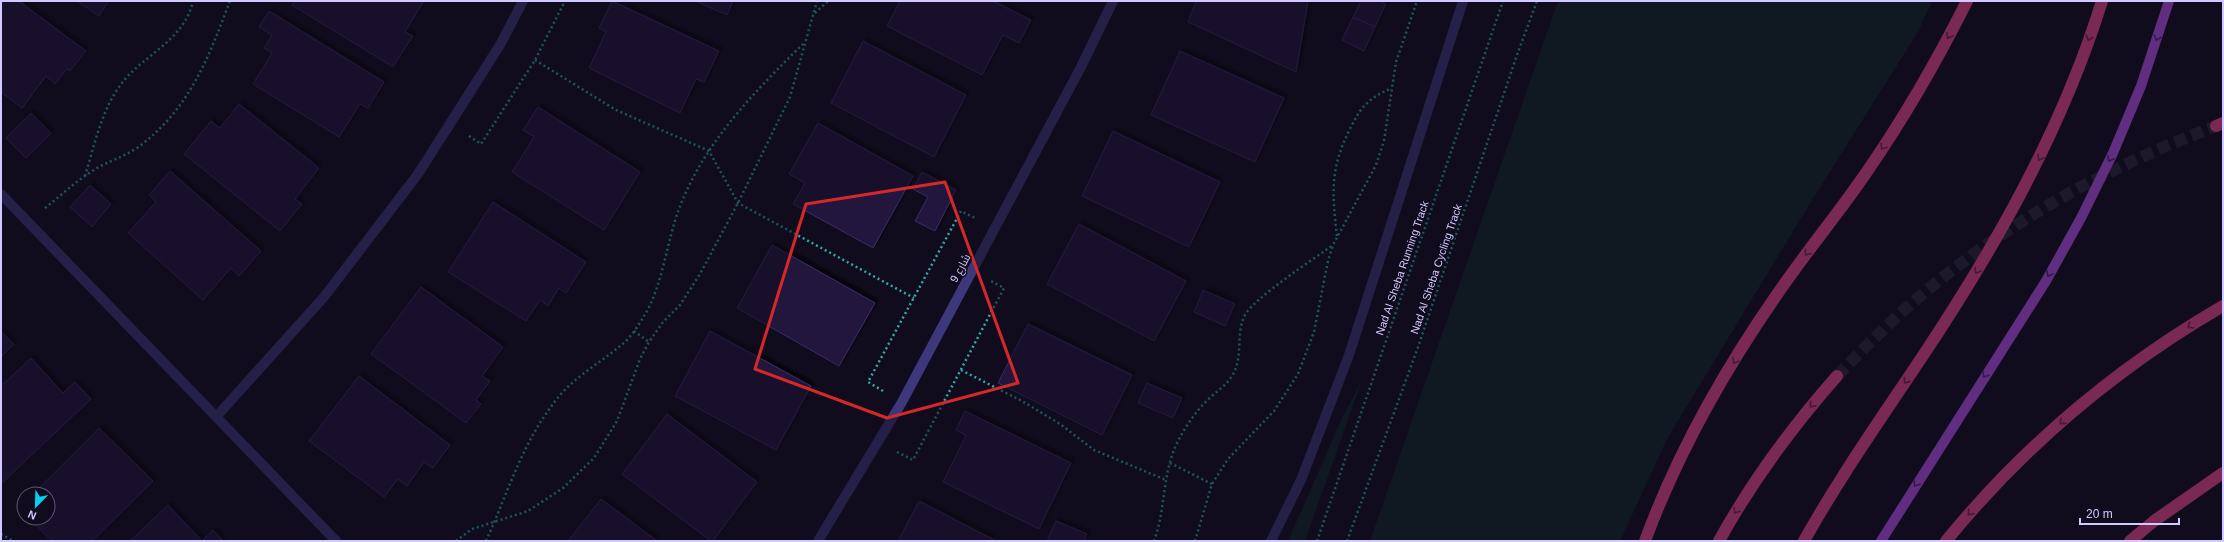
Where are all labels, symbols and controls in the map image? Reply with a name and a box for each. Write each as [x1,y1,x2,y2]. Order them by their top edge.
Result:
one-way arrow [1947,32,1954,39]
one-way arrow [2086,34,2094,41]
one-way arrow [2153,35,2162,42]
one-way arrow [1881,143,1888,150]
one-way arrow [2037,154,2044,161]
one-way arrow [2107,155,2114,162]
street label: Nad Al Sheba Running Track [1373,199,1431,337]
street label: Nad Al Sheba Cycling Track [1408,202,1464,335]
one-way arrow [1805,249,1812,256]
street label: شارع 9 [948,252,974,285]
one-way arrow [1974,267,1981,274]
one-way arrow [2047,270,2054,277]
one-way arrow [2187,321,2194,328]
one-way arrow [1732,357,1739,364]
one-way arrow [1983,371,1990,378]
one-way arrow [1904,376,1911,383]
one-way arrow [1809,400,1816,408]
one-way arrow [2060,417,2067,424]
one-way arrow [1913,480,1920,487]
north arrow [16,486,56,526]
scale bar [2080,500,2179,526]
one-way arrow [1733,507,1741,514]
text: 20 m [2086,507,2113,521]
text: N [26,508,38,522]
one-way arrow [1968,508,1975,516]

